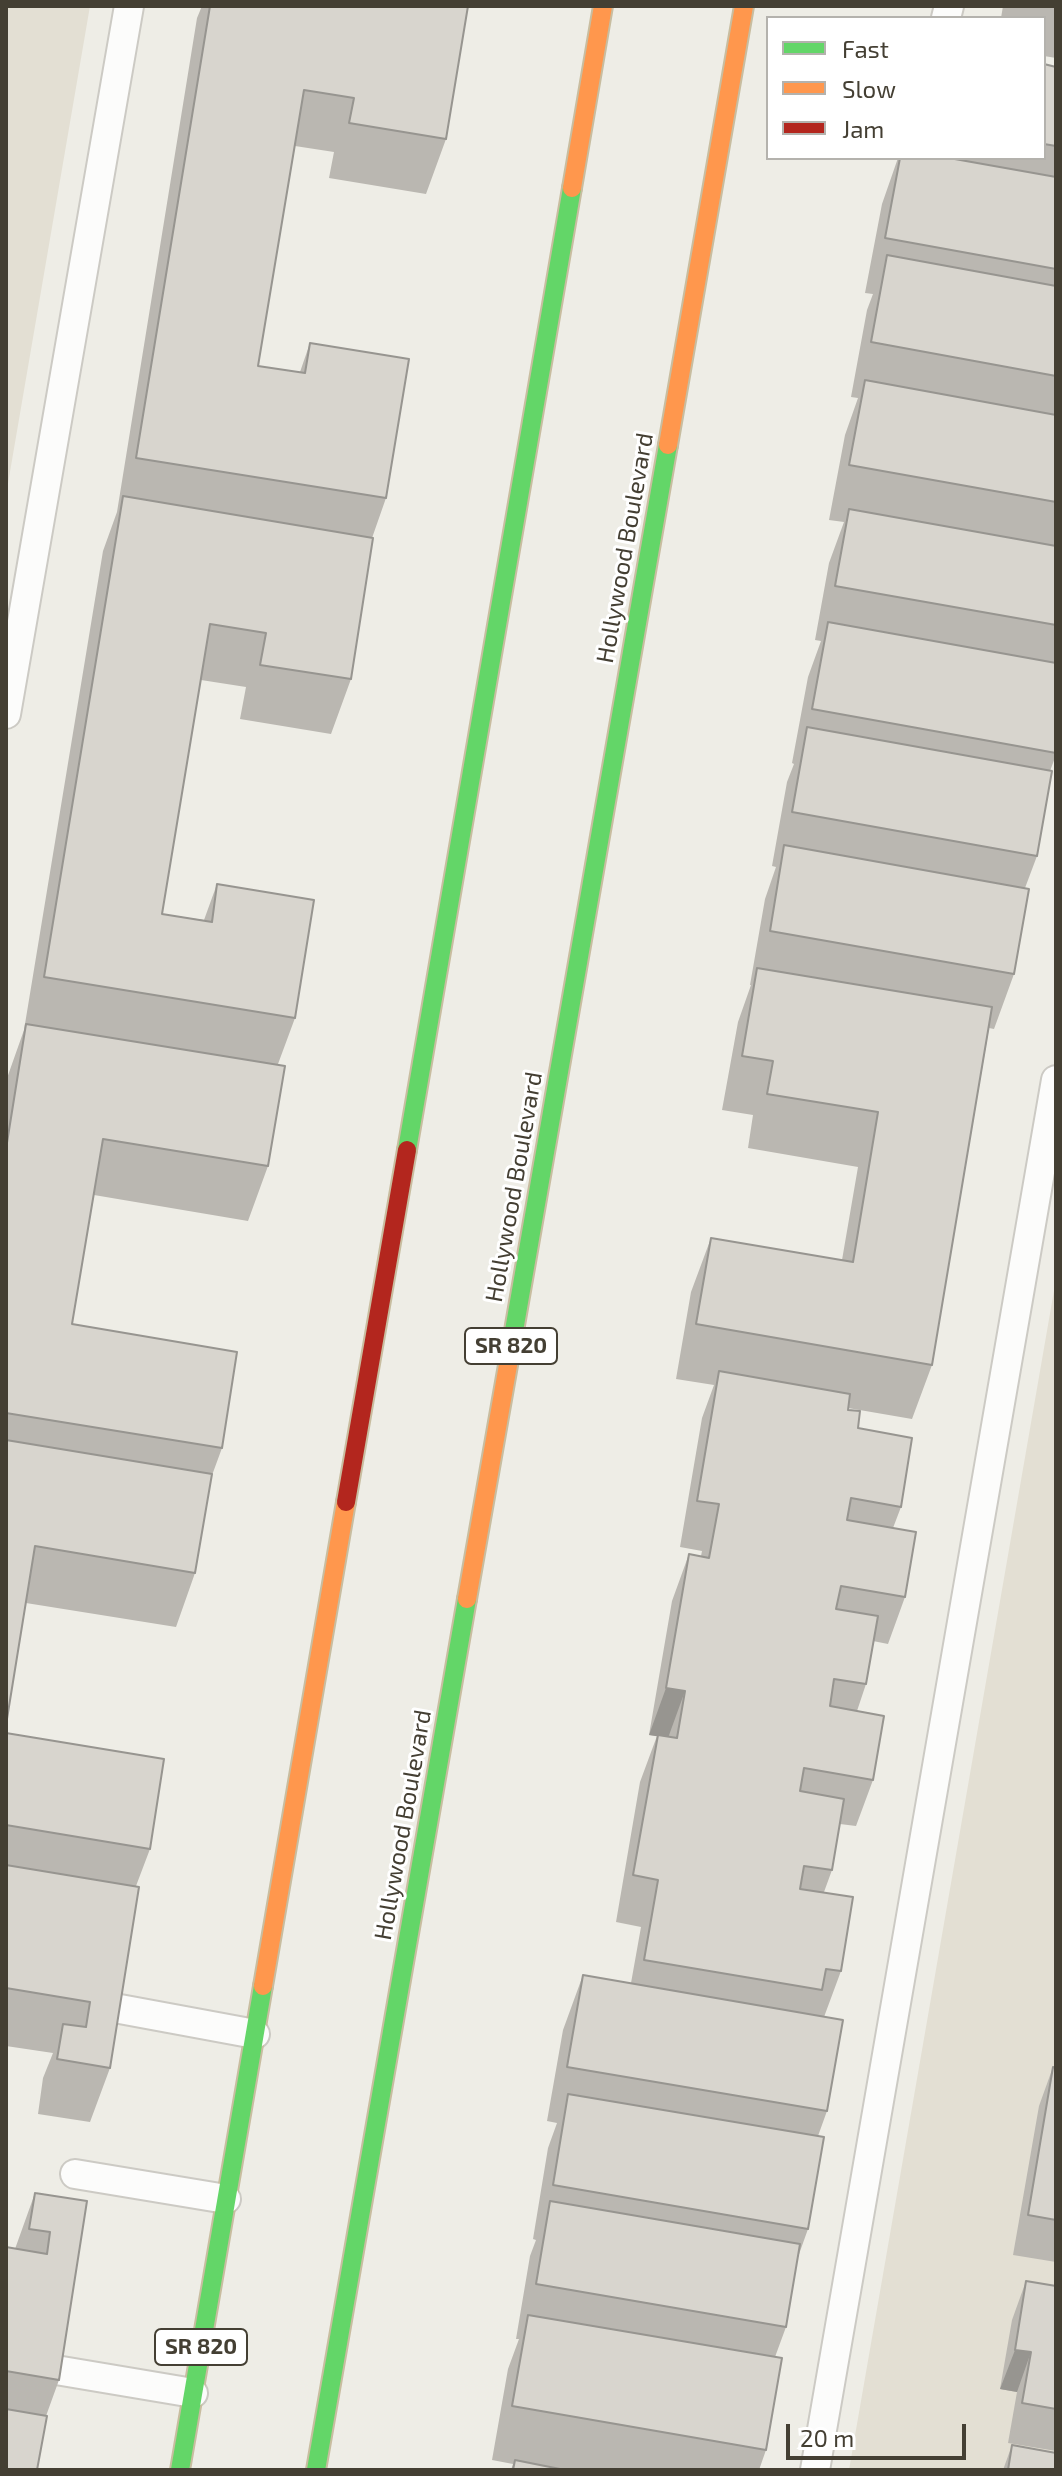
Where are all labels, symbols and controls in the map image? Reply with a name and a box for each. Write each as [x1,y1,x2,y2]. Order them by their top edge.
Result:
legend [766,16,1046,160]
text: Fast [842,34,889,63]
text: Slow [842,74,896,103]
text: Jam [842,114,884,143]
street label: Hollywood Boulevard [591,431,659,665]
street label: Hollywood Boulevard [480,1070,548,1304]
road number: SR 820 [465,1328,557,1364]
street label: Hollywood Boulevard [369,1708,437,1942]
road number: SR 820 [155,2329,247,2365]
scale bar [790,2408,970,2458]
text: 20 m [800,2423,854,2452]

